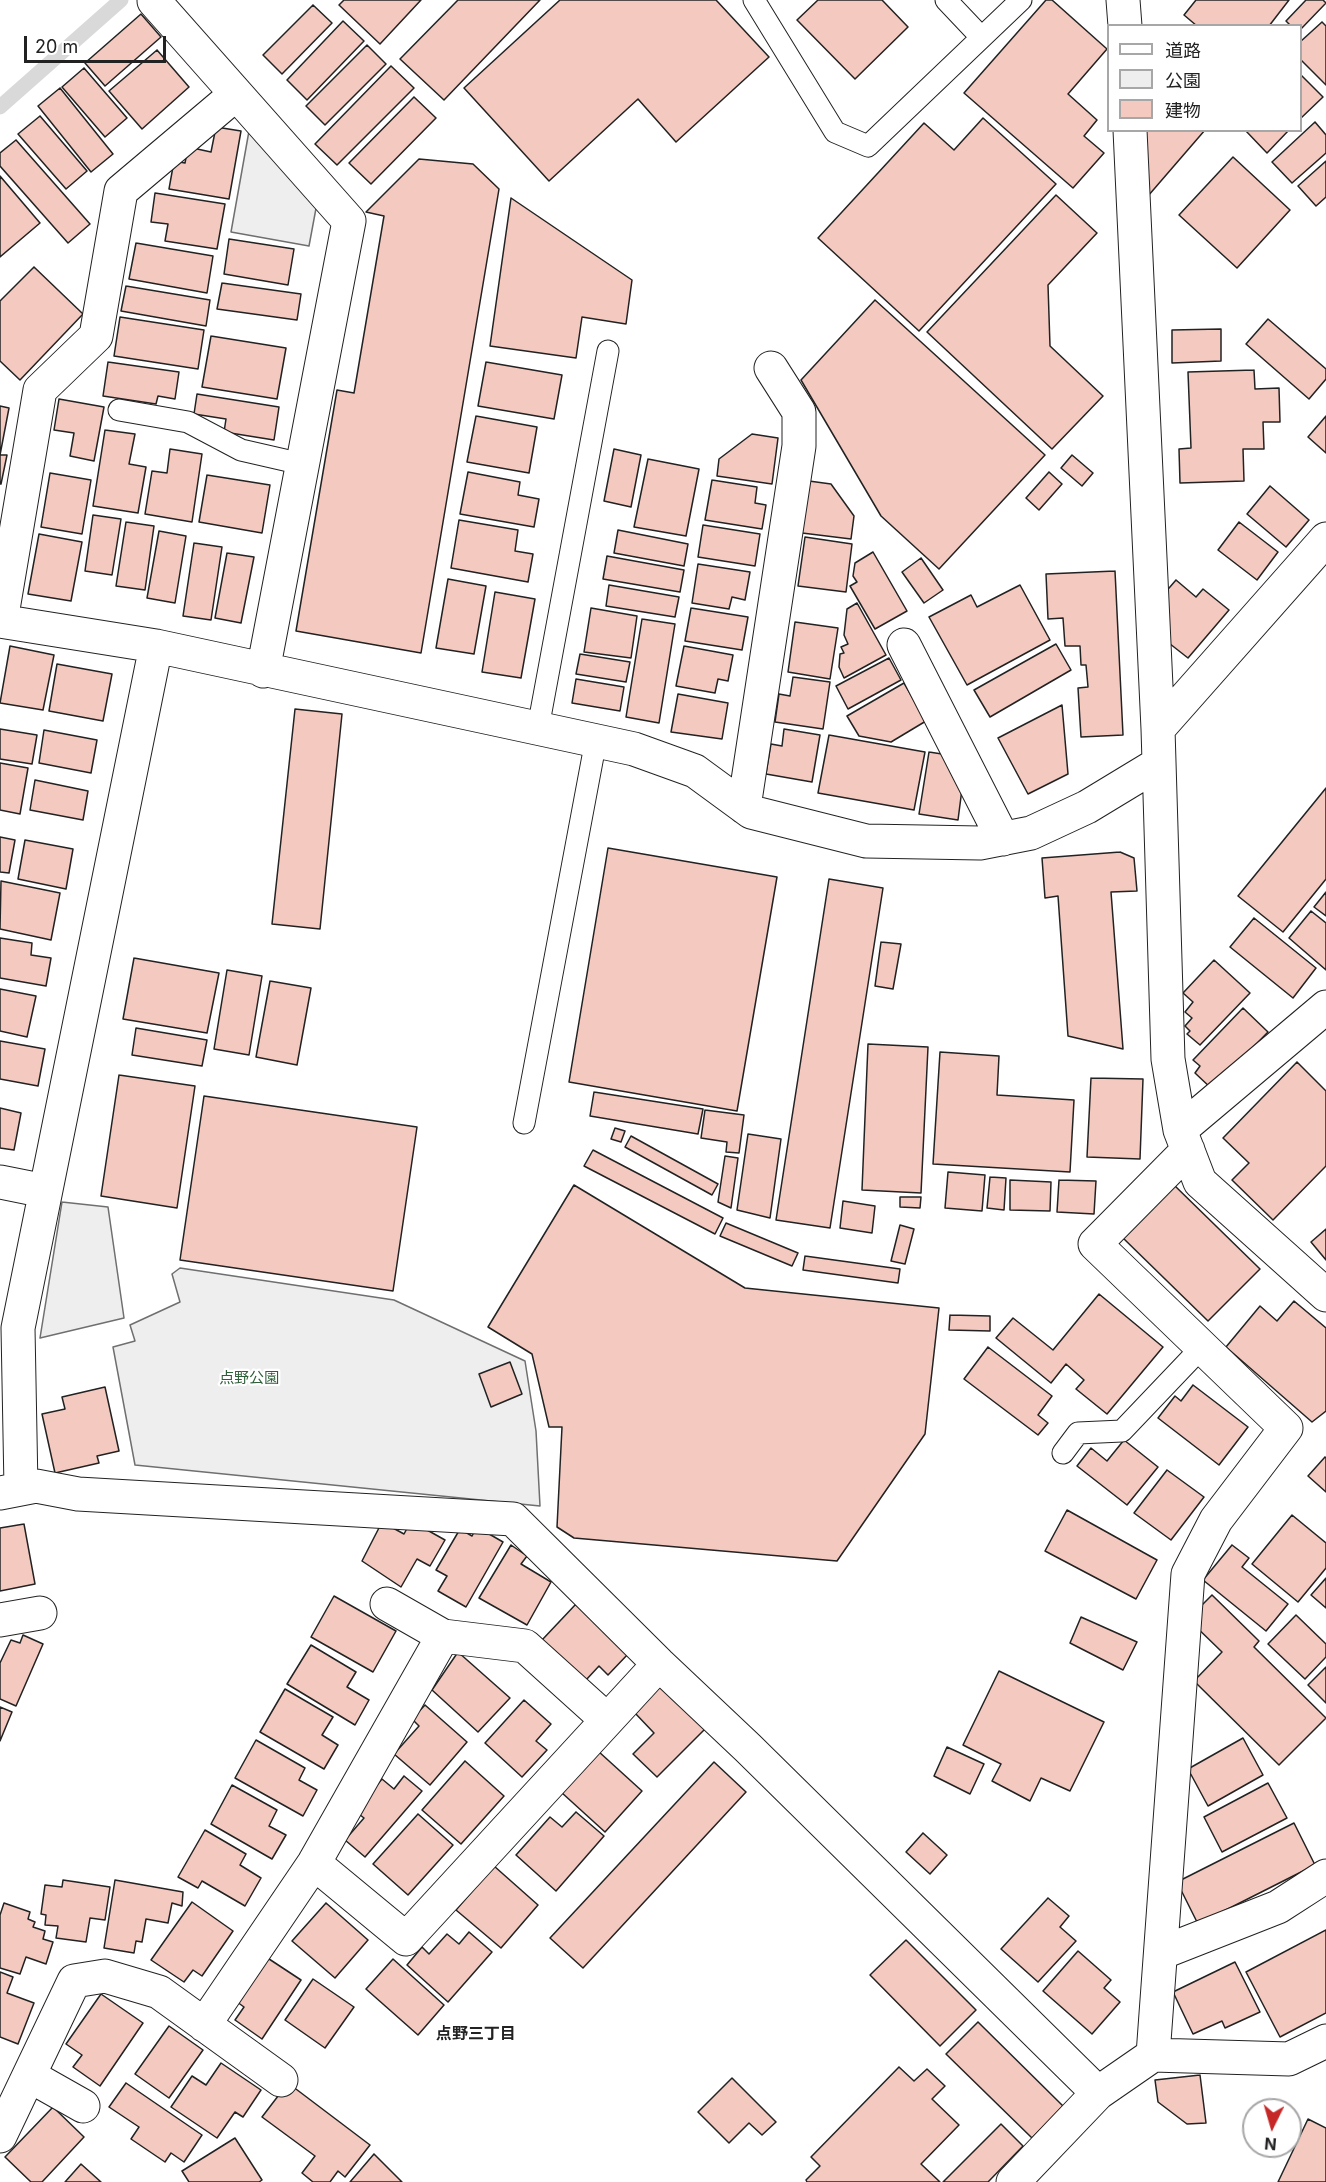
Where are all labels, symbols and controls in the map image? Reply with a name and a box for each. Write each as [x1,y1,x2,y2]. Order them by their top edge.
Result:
scale bar [27,24,170,62]
legend [1107,24,1302,132]
text: 20 m [35,36,78,57]
text: 道路 [1165,40,1201,61]
text: 公園 [1165,70,1201,91]
text: 建物 [1165,100,1201,121]
park label: 点野公園 [219,1369,279,1387]
district label: 点野三丁目 [436,2024,516,2044]
north arrow [1242,2098,1302,2158]
text: N [1264,2133,1278,2154]

